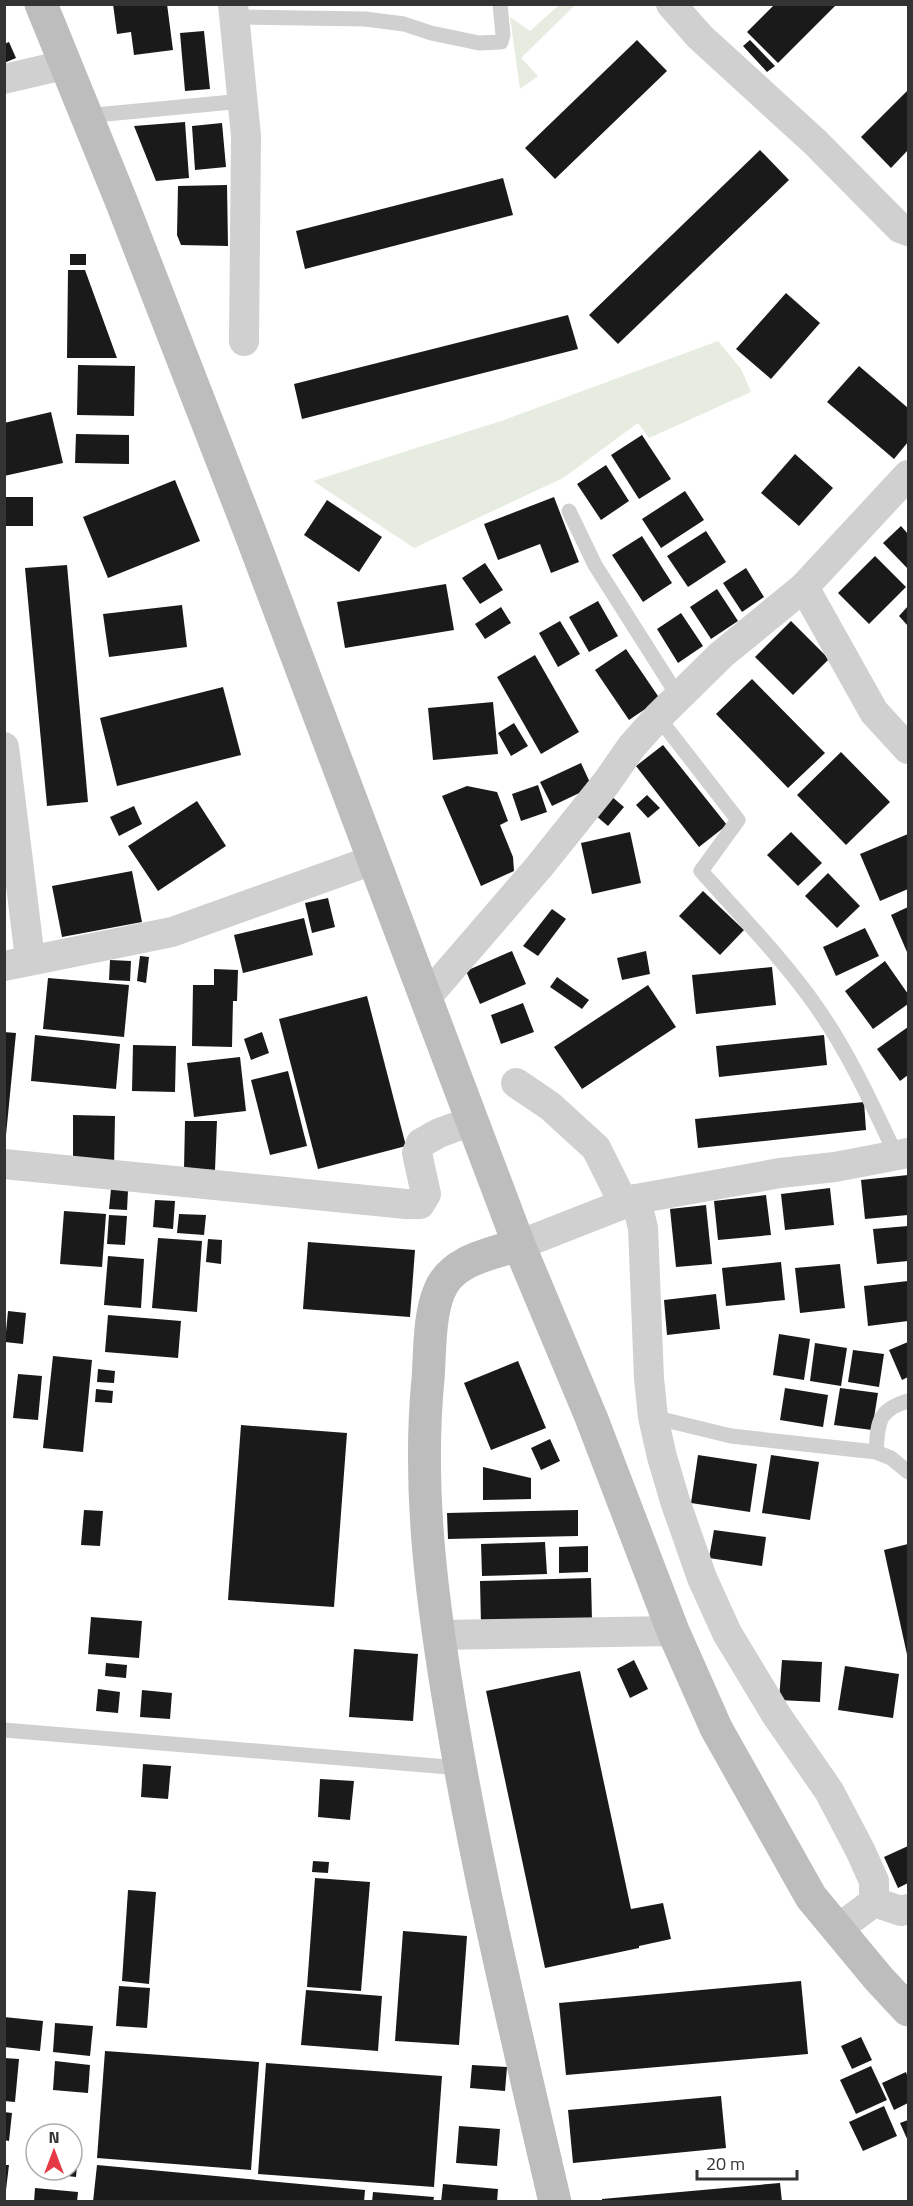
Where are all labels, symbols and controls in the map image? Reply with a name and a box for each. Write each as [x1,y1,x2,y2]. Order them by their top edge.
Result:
north arrow [24,2122,84,2182]
text: N [48,2125,60,2149]
scale bar [697,2143,798,2181]
text: 20 m [706,2150,745,2177]

